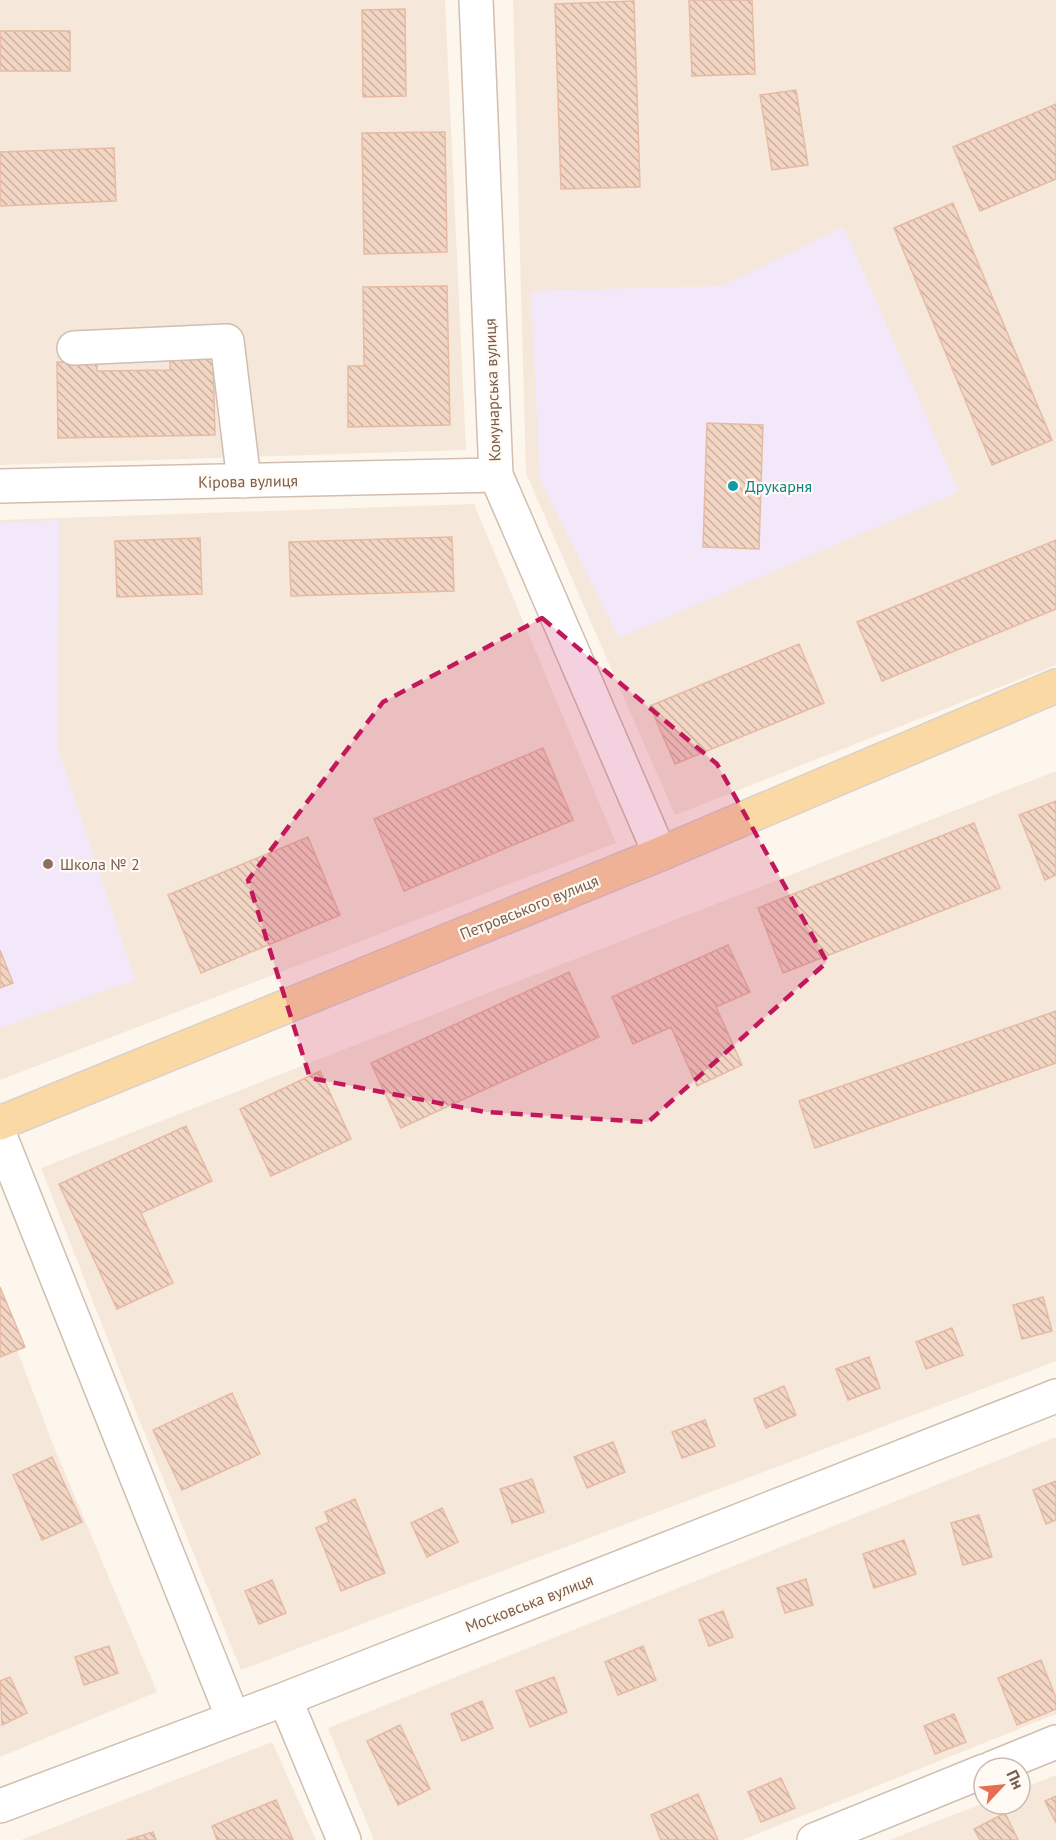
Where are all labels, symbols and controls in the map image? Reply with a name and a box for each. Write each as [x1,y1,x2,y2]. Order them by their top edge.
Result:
street label: Комунарська вулиця [480,318,504,462]
street label: Кірова вулиця [198,470,298,492]
place label: Друкарня [745,476,812,496]
marker: Друкарня [726,479,740,493]
place label: Школа № 2 [60,854,140,874]
marker: Школа № 2 [41,857,55,871]
street label: Петровського вулиця [457,870,601,944]
street label: Московська вулиця [462,1569,596,1637]
north arrow [972,1756,1032,1816]
text: Пн [1002,1767,1029,1792]

